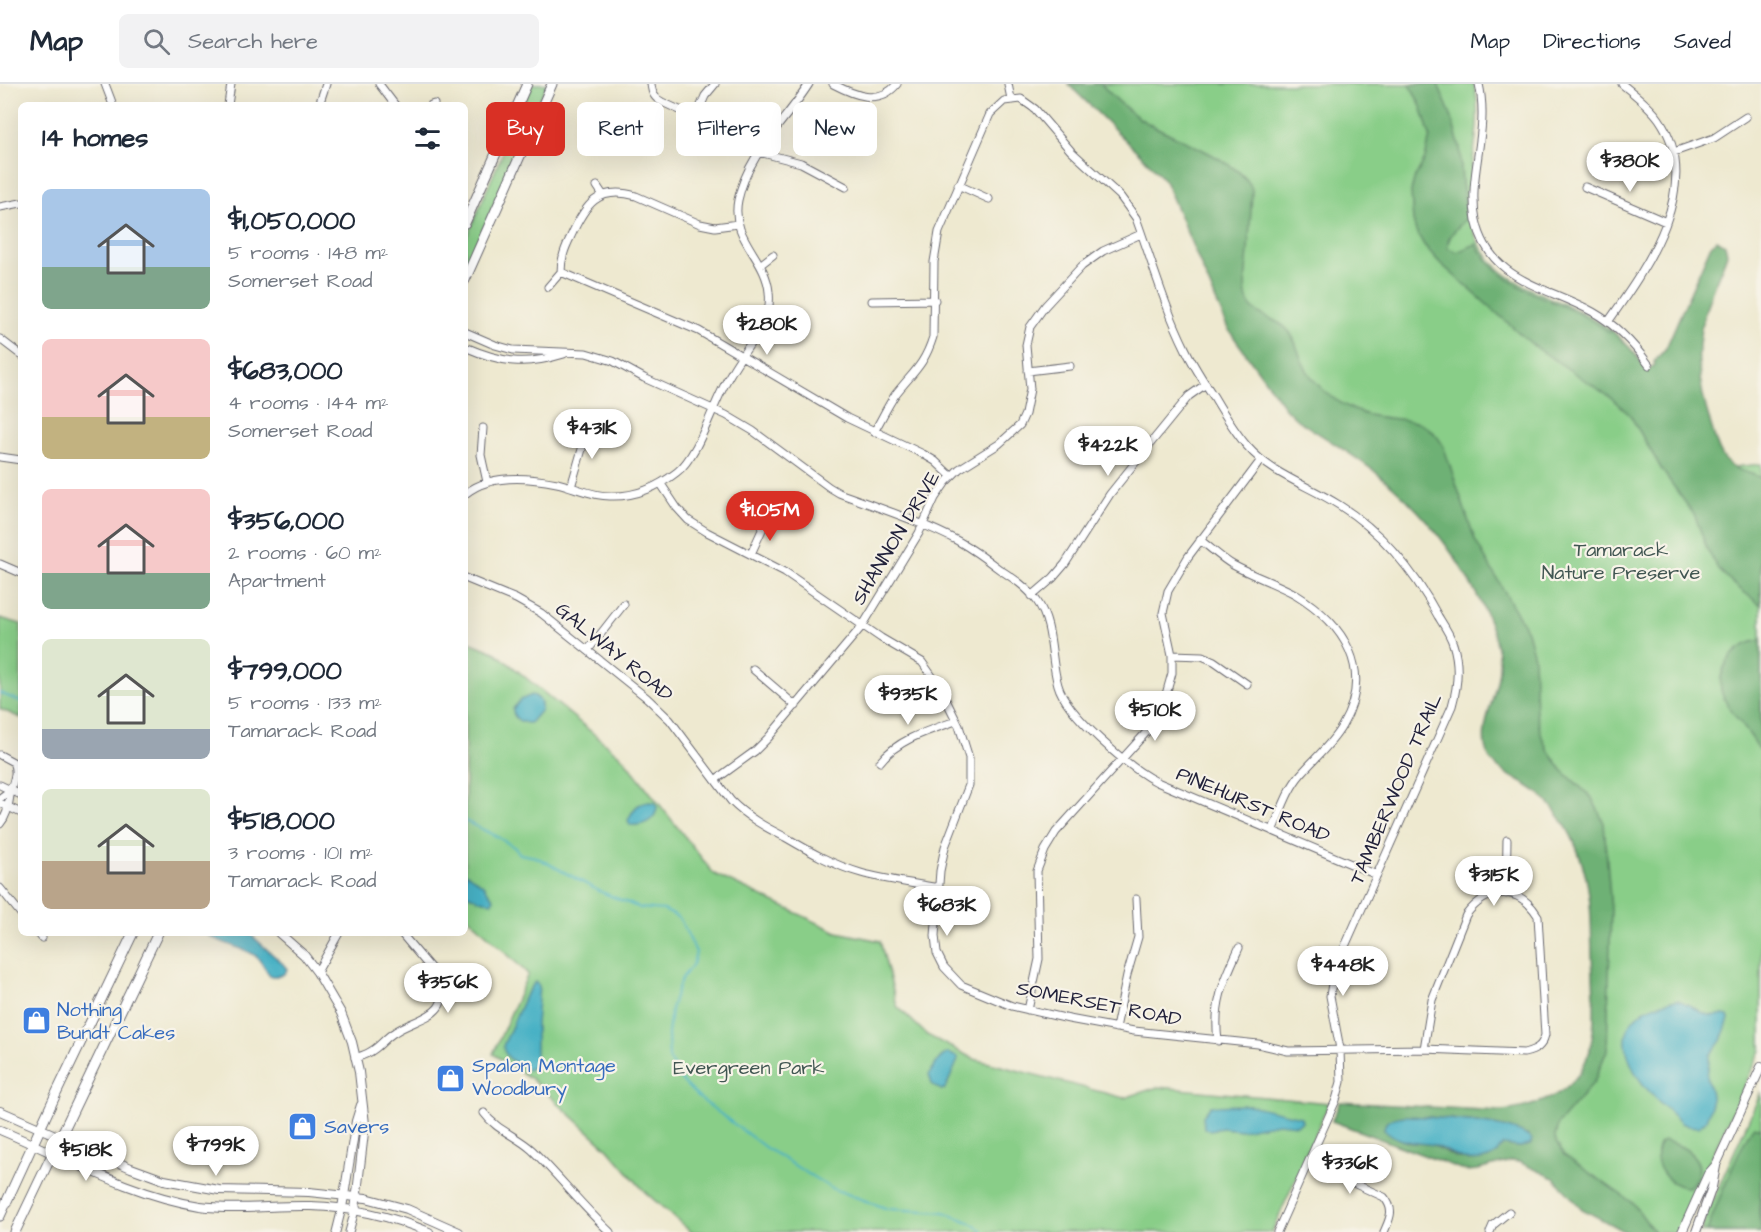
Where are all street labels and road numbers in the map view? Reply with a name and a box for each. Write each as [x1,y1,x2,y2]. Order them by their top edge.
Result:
street label: SHANNON DRIVE [845,466,947,610]
street label: GALWAY ROAD [549,596,679,708]
street label: TAMBERWOOD TRAIL [1343,689,1449,889]
street label: PINEHURST ROAD [1172,760,1334,850]
street label: SOMERSET ROAD [1014,974,1184,1034]

